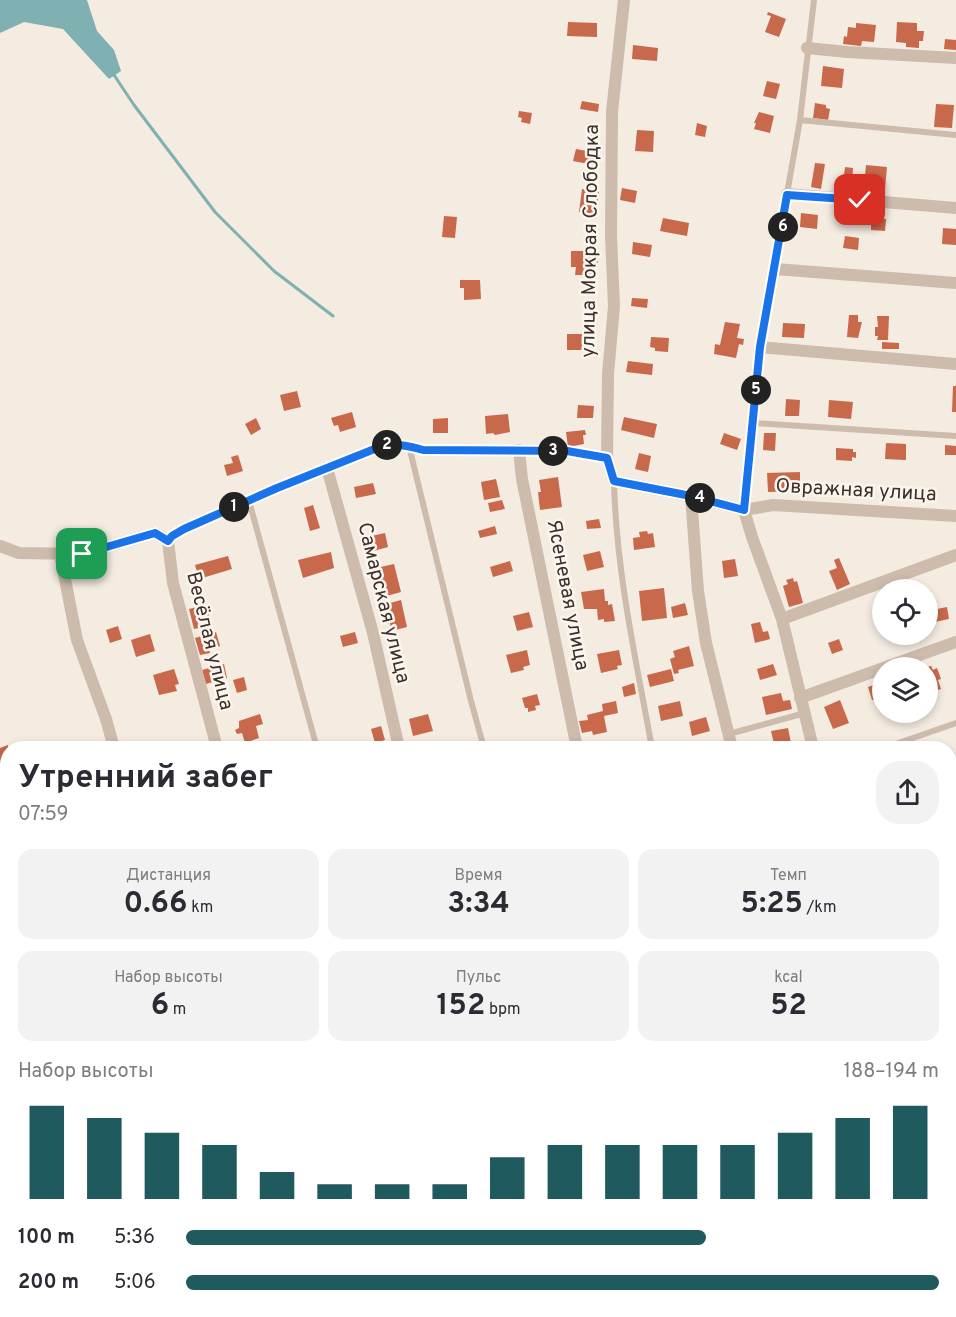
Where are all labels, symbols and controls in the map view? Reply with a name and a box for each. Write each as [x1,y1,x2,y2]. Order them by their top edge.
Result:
street label: улица Мокрая Слободка [576,124,606,358]
pin [834,174,885,225]
icon: check [843,183,876,216]
pin: 6 [768,212,798,242]
text: 6 [778,217,788,237]
pin: 5 [741,375,771,405]
text: 5 [751,380,761,400]
pin: 2 [372,430,402,460]
text: 2 [382,435,392,455]
pin: 3 [538,436,568,466]
text: 3 [548,441,558,461]
street label: Овражная улица [775,474,937,508]
pin: 4 [685,483,715,513]
text: 4 [695,488,705,508]
pin: 1 [219,492,249,522]
text: 1 [231,497,237,517]
street label: Ясеневая улица [540,517,594,673]
street label: Самарская улица [350,520,416,686]
pin [56,528,107,579]
icon: arrive [65,537,98,570]
street label: Весёлая улица [179,569,239,713]
map controls [872,579,938,723]
button: locate [872,579,938,645]
button: layers [872,657,938,723]
text: Утренний забег [18,758,273,800]
button: share [876,761,939,824]
text: 07:59 [18,802,69,828]
text: Дистанция [126,866,211,886]
text: Время [454,866,503,886]
text: Темп [770,866,807,886]
text: 0.66 [124,886,187,923]
text: 3:34 [447,886,510,923]
text: 5:25 [741,886,803,923]
text: km [187,898,213,918]
text: /km [803,898,836,918]
text: Набор высоты [114,968,223,988]
text: Пульс [456,968,501,988]
text: kcal [774,968,803,988]
text: 6 [151,988,169,1025]
text: 152 [437,988,485,1025]
text: 52 [770,988,807,1025]
text: m [169,1000,186,1020]
text: bpm [485,1000,520,1020]
text: Набор высоты [18,1059,154,1085]
text: 188–194 m [844,1059,939,1085]
text: 100 m [18,1225,75,1251]
text: 5:36 [114,1225,155,1251]
text: 200 m [18,1270,79,1296]
text: 5:06 [114,1270,156,1296]

